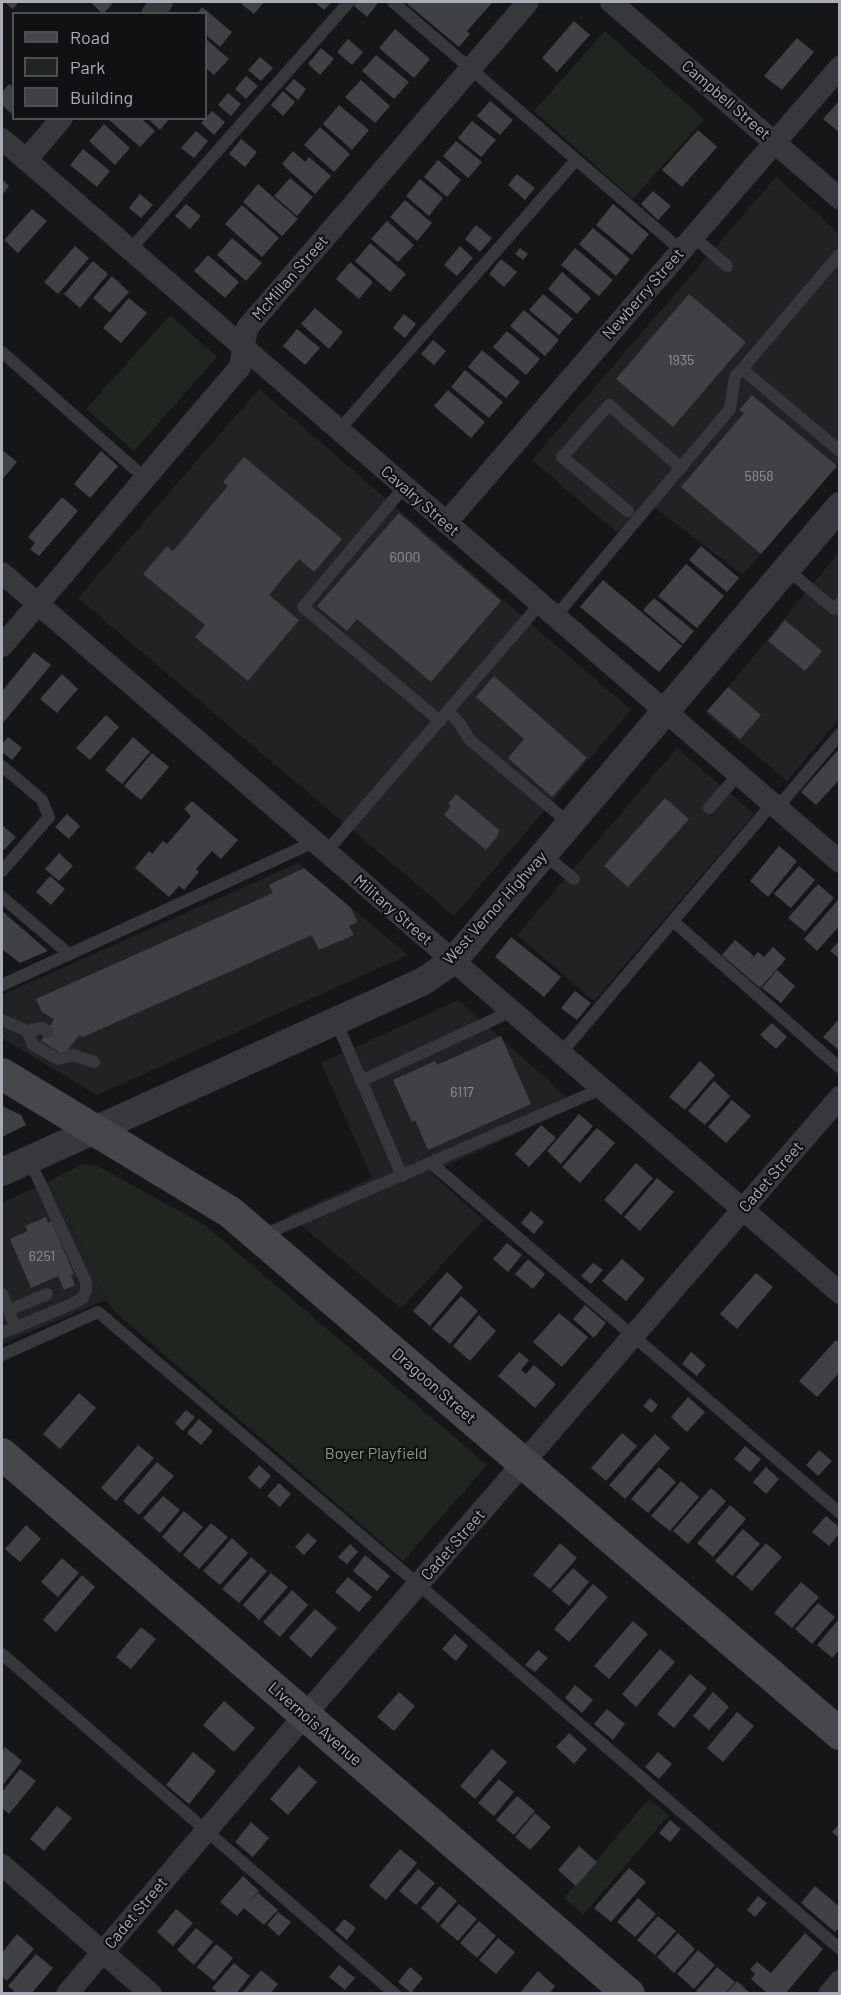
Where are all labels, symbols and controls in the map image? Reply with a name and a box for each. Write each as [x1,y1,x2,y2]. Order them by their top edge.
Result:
legend [12,12,207,120]
text: Road [70,26,110,48]
text: Park [70,56,105,78]
street label: Campbell Street [678,56,774,144]
text: Building [70,86,133,108]
street label: McMillan Street [248,232,332,324]
street label: Newberry Street [598,245,688,343]
house number: 1935 [668,352,694,368]
street label: Cavalry Street [377,462,463,540]
house number: 5858 [745,468,773,484]
house number: 6000 [390,549,420,565]
street label: West Vernor Highway [439,847,551,969]
street label: Military Street [350,871,436,949]
house number: 6117 [450,1084,474,1100]
street label: Cadet Street [735,1138,807,1216]
house number: 6251 [29,1248,55,1264]
street label: Dragoon Street [388,1344,480,1428]
park label: Boyer Playfield [325,1444,427,1464]
street label: Cadet Street [417,1506,489,1584]
street label: Livernois Avenue [264,1678,366,1770]
street label: Cadet Street [100,1873,172,1953]

